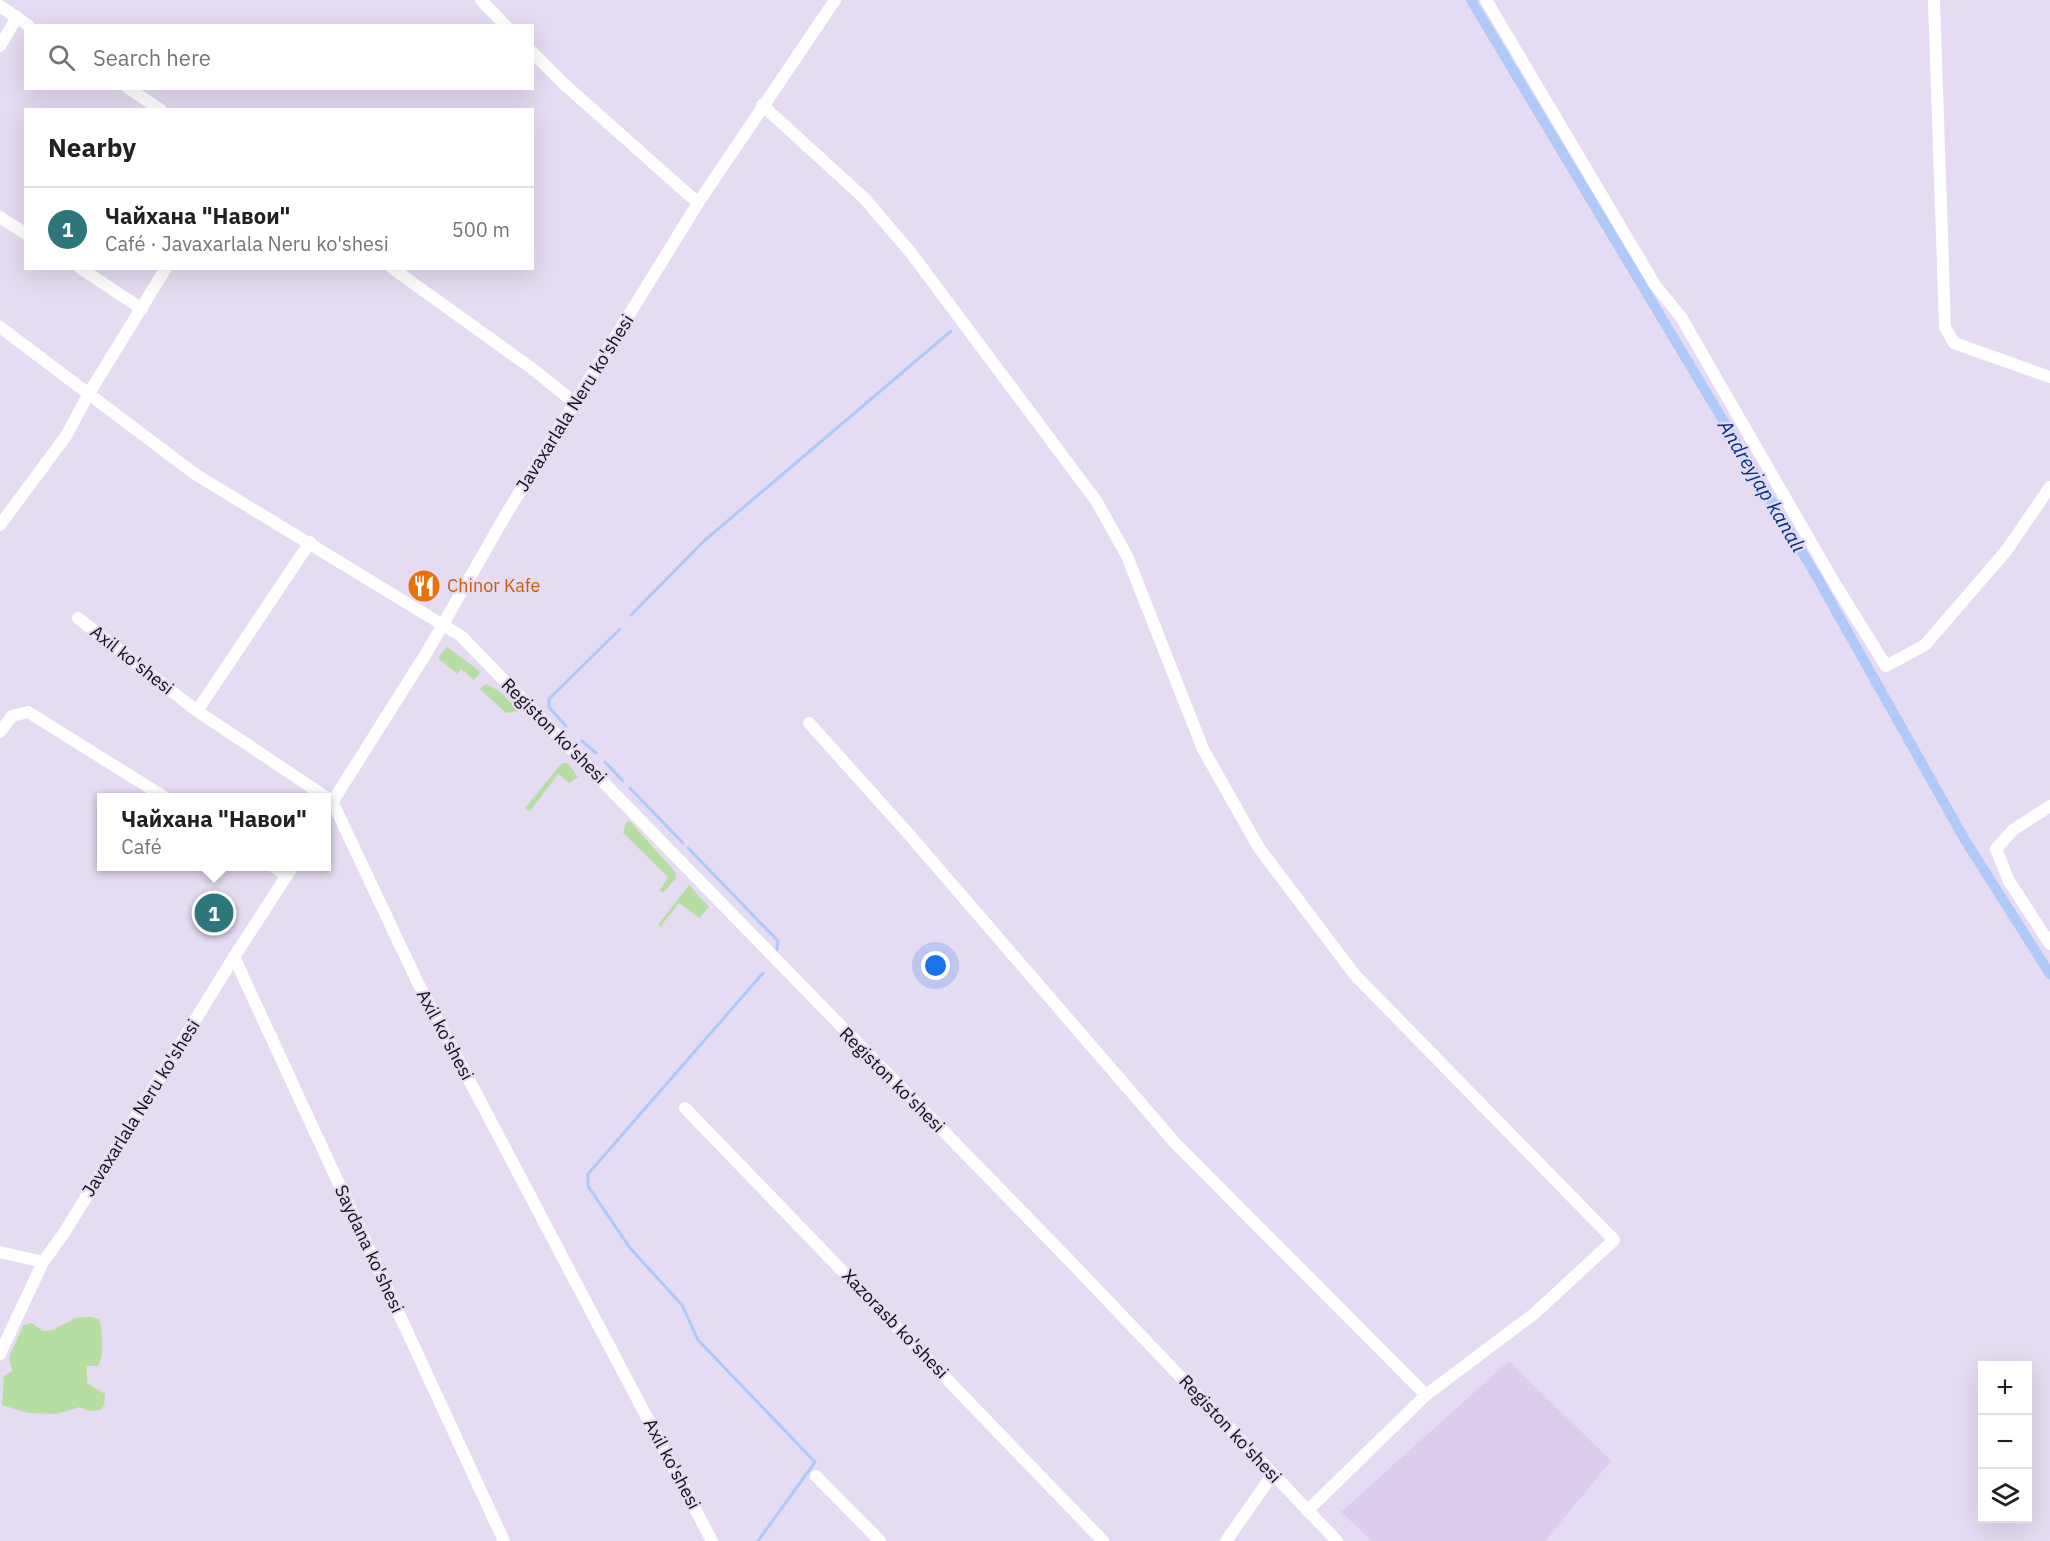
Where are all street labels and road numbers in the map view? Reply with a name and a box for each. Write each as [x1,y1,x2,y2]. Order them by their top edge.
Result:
street label: Javaxarlala Neru ko'shesi [511,310,639,496]
street label: Axil ko'shesi [86,620,179,699]
street label: Registon ko'shesi [497,673,612,788]
street label: Axil ko'shesi [412,985,479,1084]
street label: Javaxarlala Neru ko'shesi [77,1015,205,1201]
street label: Registon ko'shesi [835,1022,950,1137]
street label: Saydana ko'shesi [330,1181,409,1316]
street label: Xazorasb ko'shesi [837,1264,954,1383]
street label: Registon ko'shesi [1174,1370,1287,1488]
street label: Axil ko'shesi [639,1414,706,1513]

